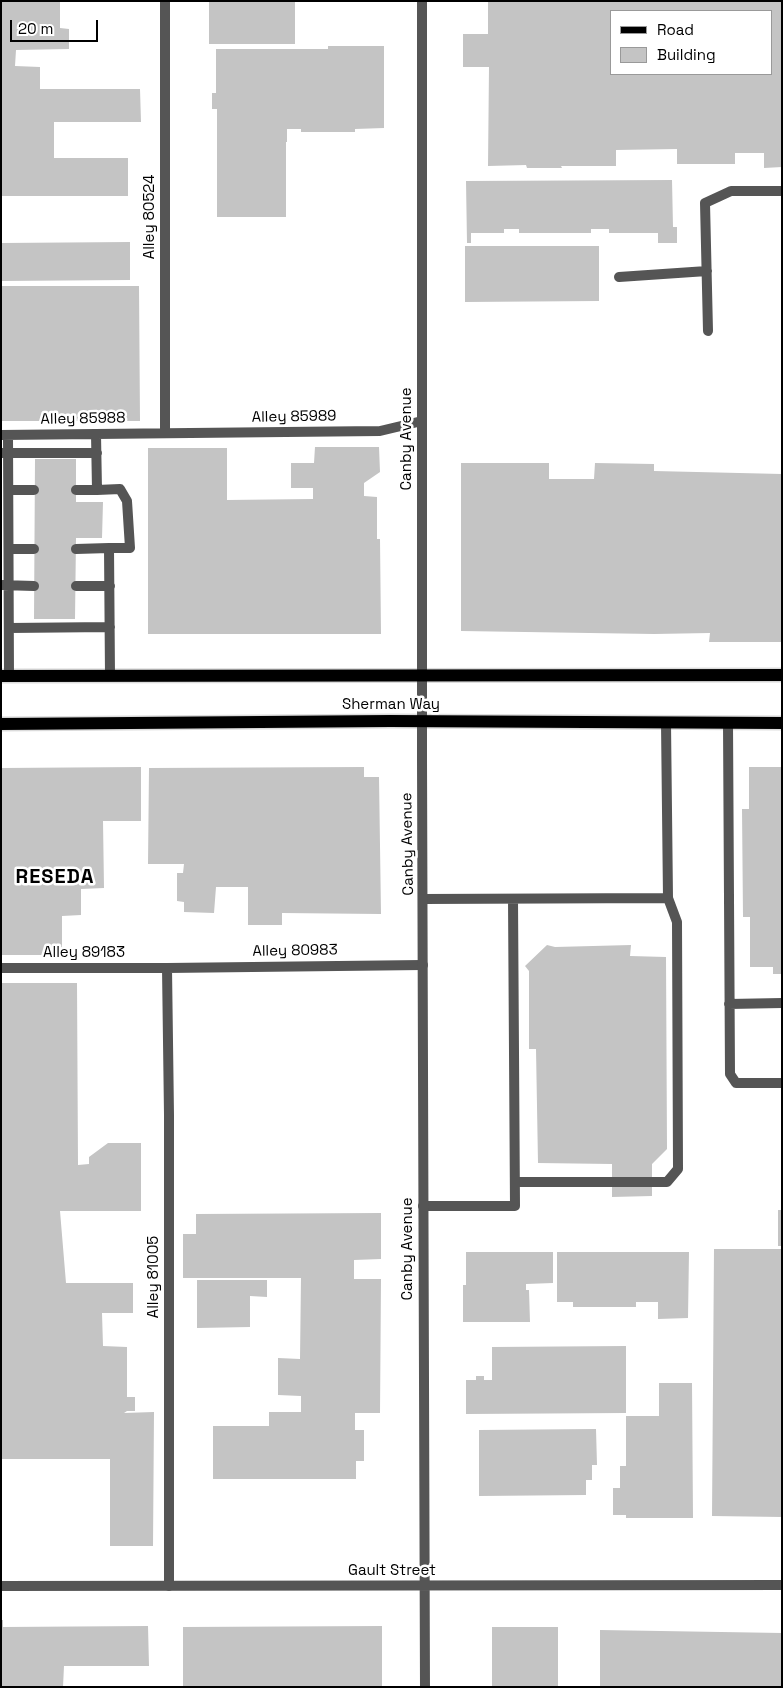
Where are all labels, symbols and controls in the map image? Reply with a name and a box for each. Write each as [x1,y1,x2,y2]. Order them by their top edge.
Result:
scale bar [12,10,100,42]
legend [610,10,773,75]
text: 20 m [18,19,53,38]
text: Road [657,20,694,39]
text: Building [657,45,716,64]
street label: Alley 80524 [141,175,159,259]
street label: Canby Avenue [398,387,416,491]
street label: Alley 85989 [251,407,337,427]
street label: Alley 85988 [40,409,126,429]
street label: Sherman Way [342,696,440,714]
street label: Canby Avenue [398,792,418,896]
district label: RESEDA [15,866,95,890]
street label: Alley 80983 [252,941,338,961]
street label: Alley 89183 [43,944,125,962]
street label: Canby Avenue [399,1197,417,1301]
street label: Alley 81005 [145,1236,163,1318]
street label: Gault Street [348,1562,436,1580]

